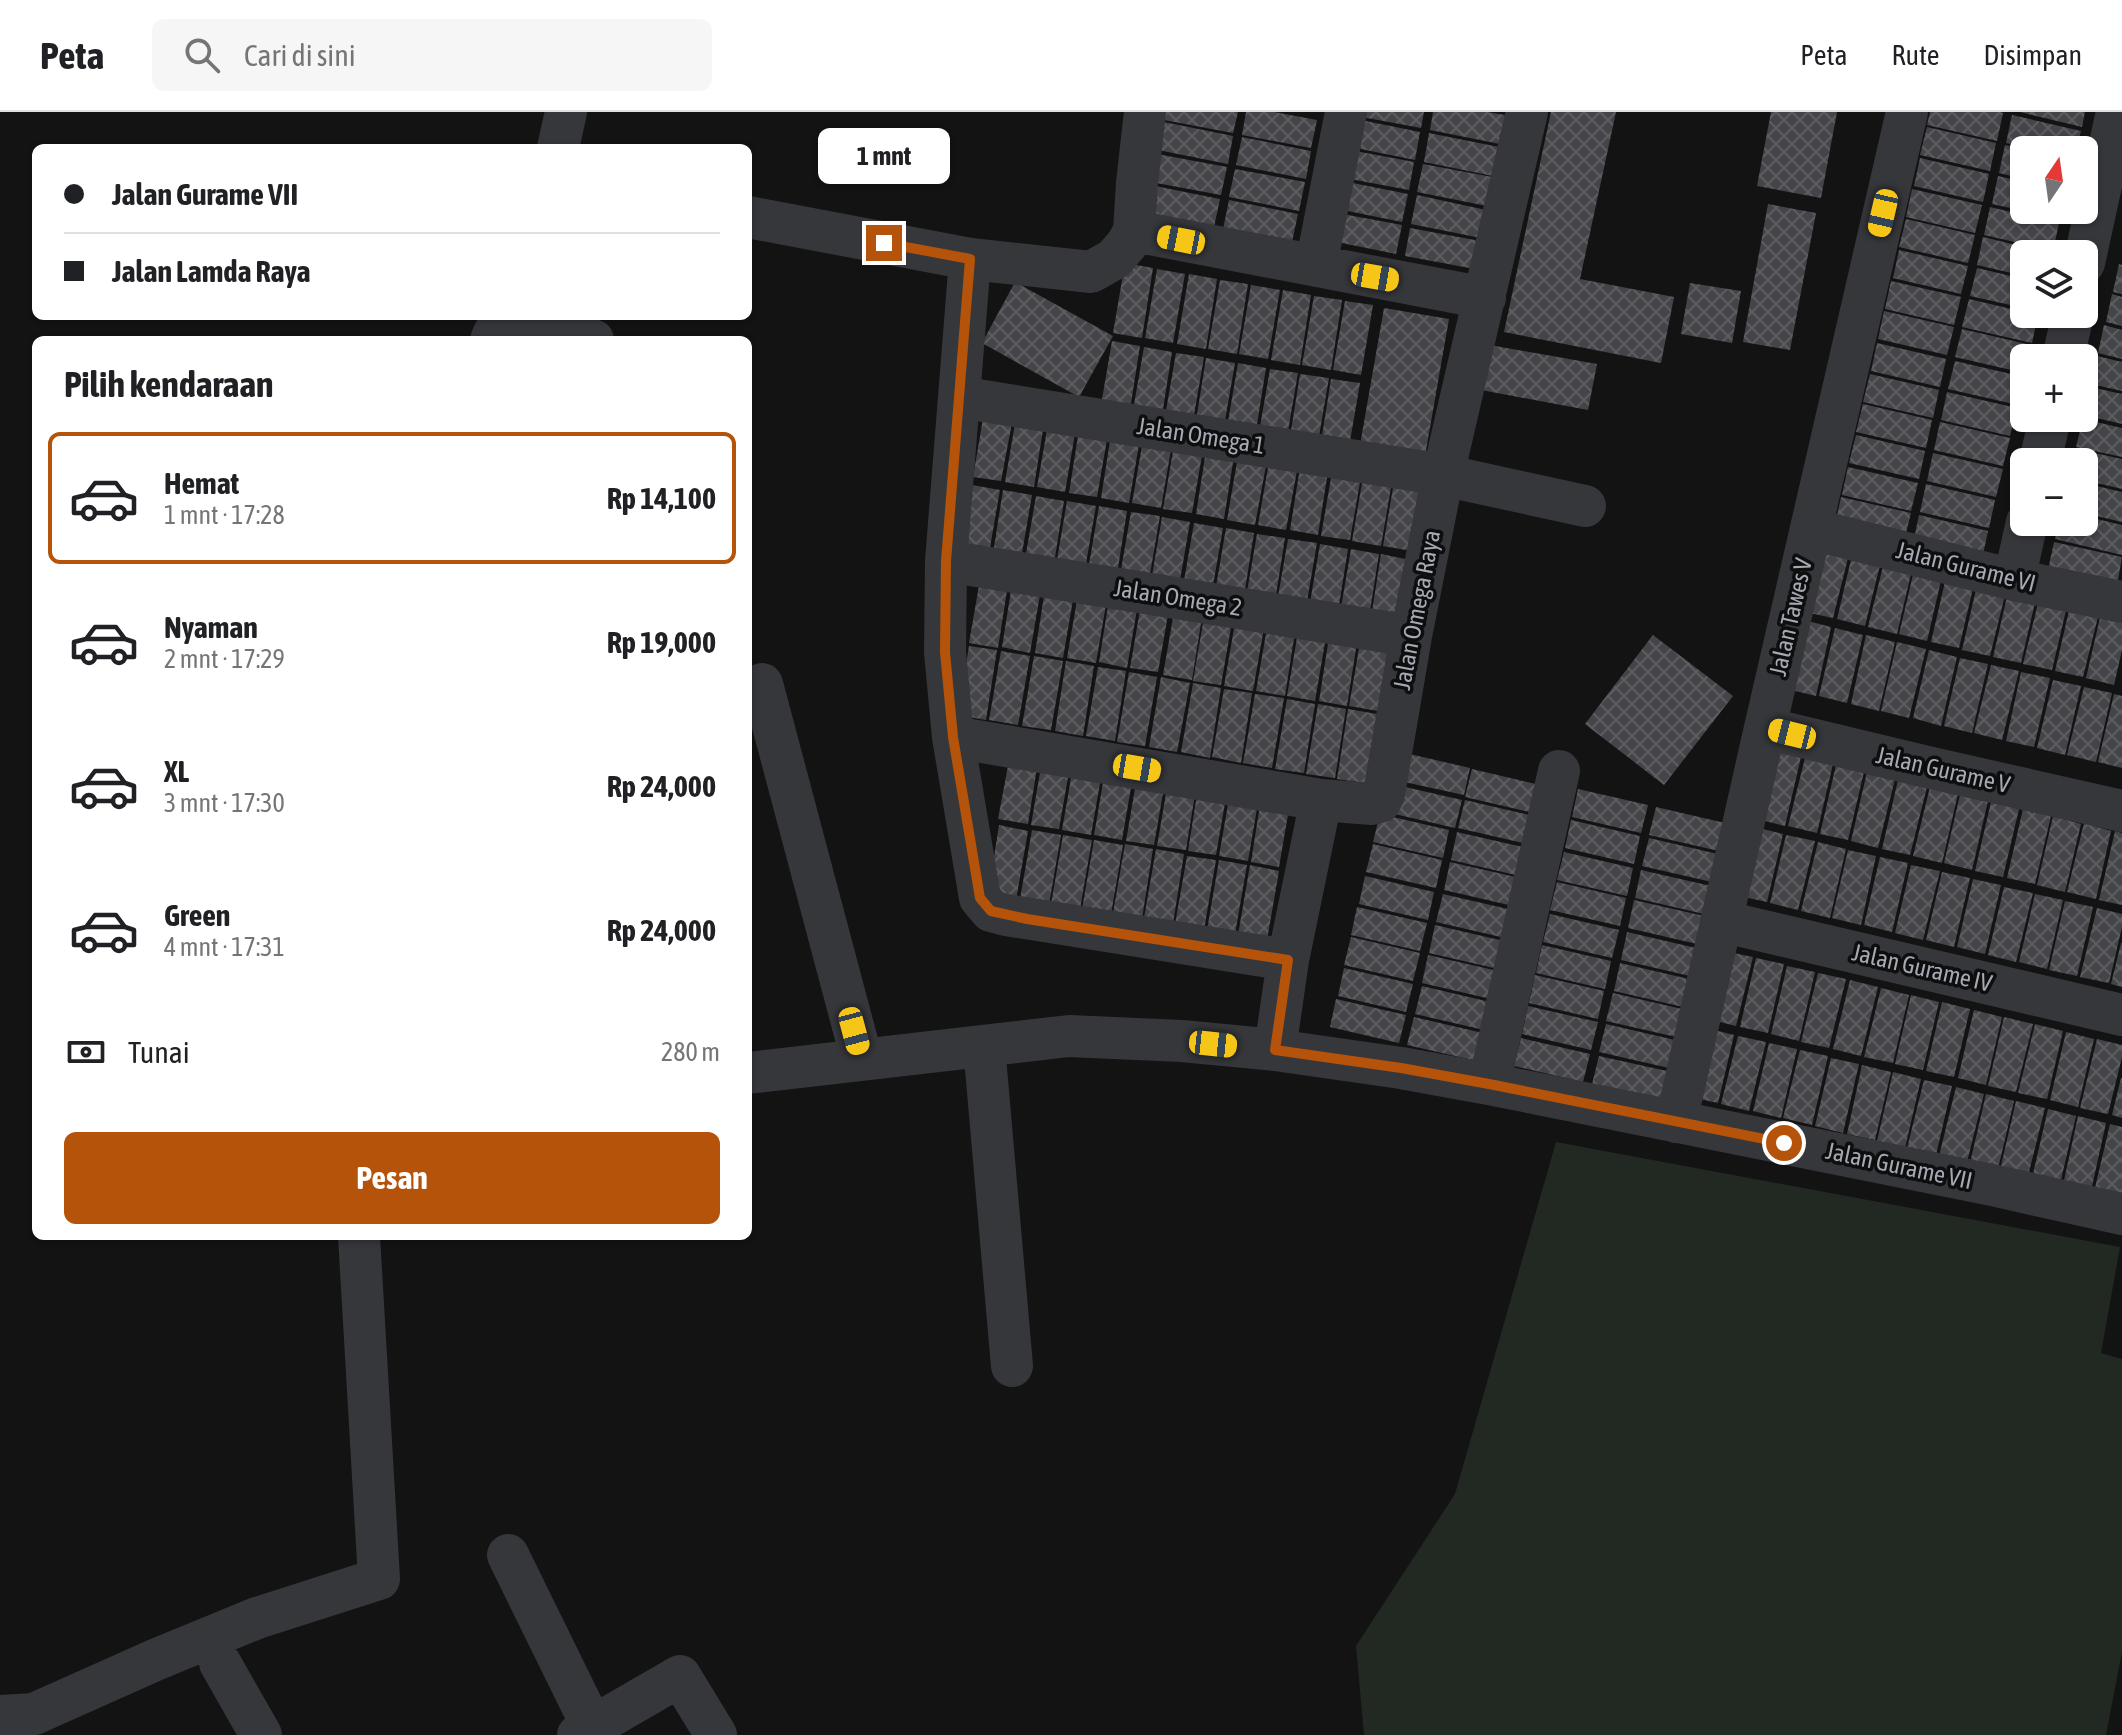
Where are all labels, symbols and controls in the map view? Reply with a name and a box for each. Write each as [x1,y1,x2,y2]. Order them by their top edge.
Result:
search box [152,19,712,91]
icon: search [180,33,224,77]
text: Peta [40,34,104,77]
text: Cari di sini [244,38,356,72]
text: Peta [1800,39,1847,71]
text: Rute [1891,39,1940,71]
text: Disimpan [1984,39,2082,71]
callout: 1 mnt [818,127,950,183]
north arrow [2010,136,2098,224]
map controls [2010,136,2098,536]
text: 1 mnt [857,141,911,171]
text: Jalan Gurame VII [112,177,298,211]
car [1866,187,1900,239]
car [1155,224,1207,256]
route end [866,225,902,261]
button: layers [2010,240,2098,328]
text: Jalan Lamda Raya [112,254,311,288]
car [1349,261,1401,293]
button: + [2010,344,2098,432]
text: Pilih kendaraan [64,363,273,405]
street label: Jalan Omega 1 [1135,412,1267,459]
button: − [2010,448,2098,536]
icon: car [68,462,140,534]
text: Hemat [164,466,239,500]
text: Rp 14,100 [607,481,716,515]
text: 1 mnt · 17:28 [164,500,285,530]
street label: Jalan Omega Raya [1388,528,1445,692]
street label: Jalan Gurame VI [1894,536,2039,597]
street label: Jalan Tawes V [1764,555,1817,678]
street label: Jalan Omega 2 [1112,574,1244,621]
icon: car [68,606,140,678]
text: Nyaman [164,610,258,644]
text: Rp 19,000 [607,625,716,659]
text: 2 mnt · 17:29 [164,644,285,674]
car [1766,717,1818,751]
street label: Jalan Gurame V [1874,741,2013,798]
icon: car [68,750,140,822]
car [1111,752,1163,784]
text: XL [164,754,189,788]
text: Rp 24,000 [607,769,716,803]
text: 3 mnt · 17:30 [164,788,285,818]
icon: car [68,894,140,966]
text: Green [164,898,230,932]
text: Rp 24,000 [607,913,716,947]
text: 4 mnt · 17:31 [164,932,285,962]
street label: Jalan Gurame IV [1850,938,1995,997]
car [836,1005,872,1057]
icon: cash [64,1030,108,1074]
car [1188,1030,1238,1058]
text: Tunai [128,1035,190,1069]
text: 280 m [661,1037,720,1067]
route start [1766,1125,1802,1161]
button: Pesan [64,1132,720,1224]
street label: Jalan Gurame VII [1824,1137,1975,1194]

